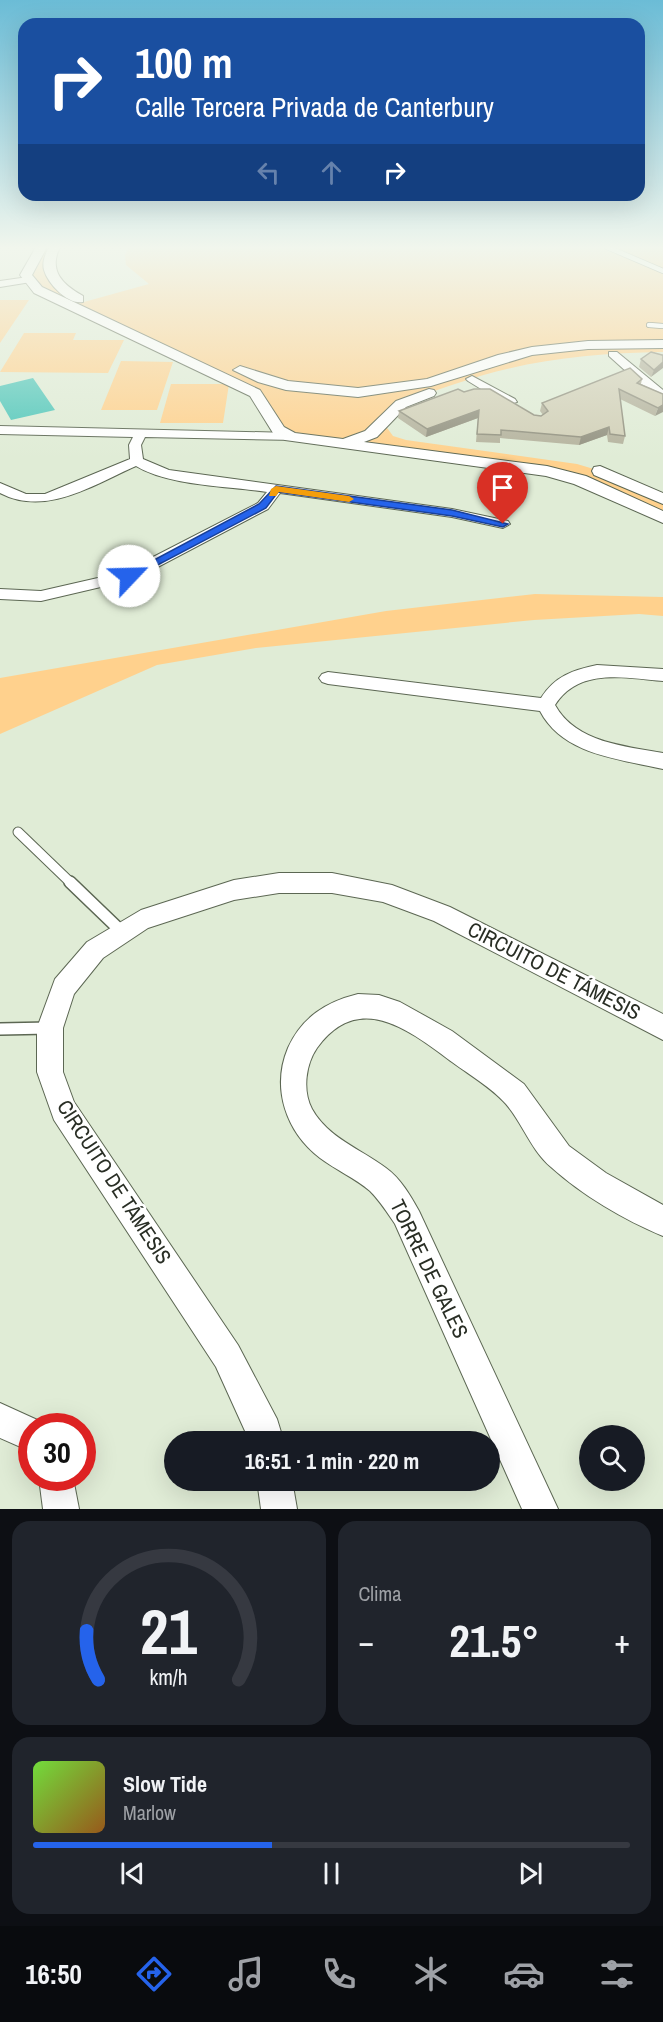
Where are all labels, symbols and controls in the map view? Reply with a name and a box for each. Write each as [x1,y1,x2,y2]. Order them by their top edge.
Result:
text: 100 m [135,35,233,91]
icon: right [36,42,114,120]
text: Calle Tercera Privada de Canterbury [135,89,494,125]
icon: left [252,156,285,189]
icon: ahead [315,156,348,189]
icon: right [378,156,411,189]
pin [477,462,528,524]
icon: arrive [486,471,519,504]
position arrow [97,544,161,608]
street label: CIRCUITO DE TÁMESIS [463,914,646,1027]
street label: CIRCUITO DE TÁMESIS [50,1094,178,1270]
street label: TORRE DE GALES [383,1195,476,1343]
speed limit sign: 30 [18,1413,96,1491]
map controls [579,1425,645,1491]
button: search [579,1425,645,1491]
text: 16:51 · 1 min · 220 m [245,1446,419,1476]
text: Clima [359,1580,401,1607]
text: 21 [140,1589,198,1673]
text: 21.5° [449,1610,539,1671]
text: − [359,1619,374,1663]
text: + [614,1619,630,1663]
text: km/h [150,1663,188,1692]
text: Slow Tide [123,1769,207,1799]
text: Marlow [123,1799,176,1826]
icon: previous [116,1857,149,1890]
icon: pause [315,1857,348,1890]
icon: next [514,1857,547,1890]
icon: directions [133,1953,175,1995]
icon: music [225,1953,267,1995]
icon: phone [318,1953,360,1995]
icon: climate [410,1953,452,1995]
icon: car [503,1953,545,1995]
icon: filters [596,1953,638,1995]
text: 16:50 [25,1956,82,1992]

